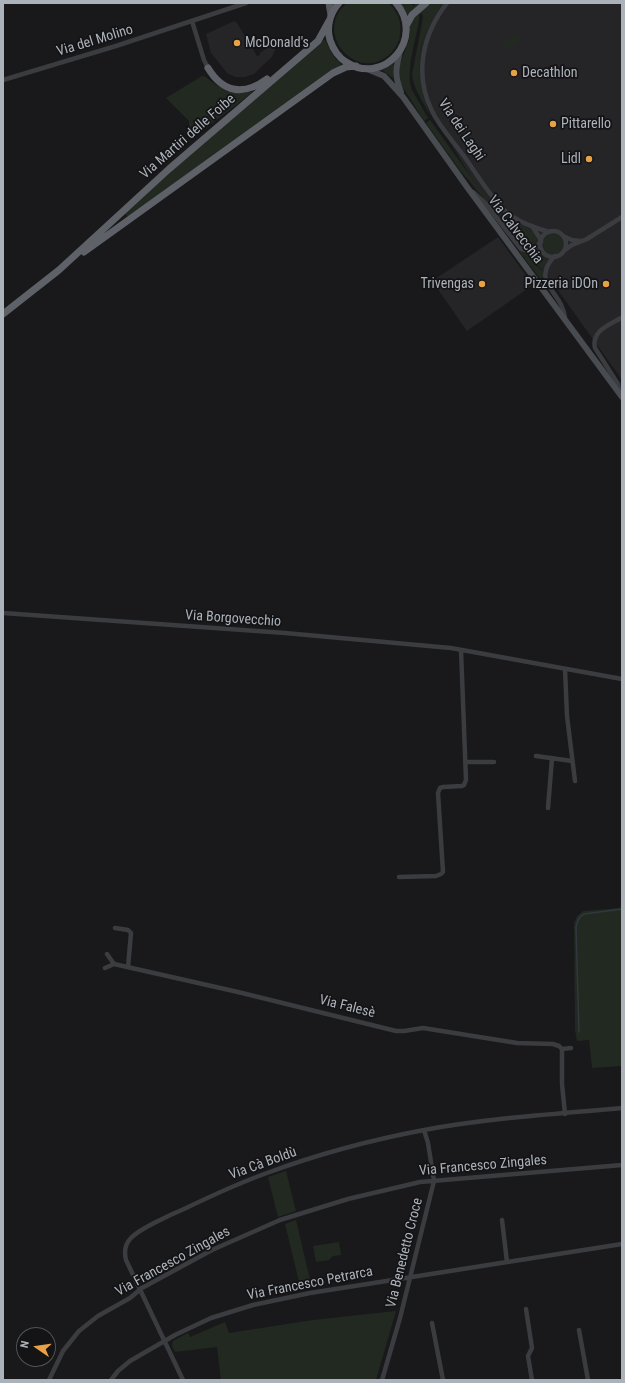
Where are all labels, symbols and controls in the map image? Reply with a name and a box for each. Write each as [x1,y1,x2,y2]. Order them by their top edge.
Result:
street label: Via del Molino [55,21,135,61]
place label: McDonald's [245,35,309,51]
marker: McDonald's [232,38,242,48]
place label: Decathlon [522,65,578,81]
marker: Decathlon [509,68,519,78]
street label: Via Martiri delle Foibe [137,91,239,183]
street label: Via dei Laghi [434,96,488,164]
place label: Pittarello [561,116,611,132]
marker: Pittarello [548,119,558,129]
place label: Lidl [561,151,581,167]
marker: Lidl [584,154,594,164]
street label: Via Calvecchia [484,193,546,267]
place label: Trivengas [421,276,474,292]
place label: Pizzeria iDOn [524,276,598,292]
marker: Trivengas [477,279,487,289]
marker: Pizzeria iDOn [601,279,611,289]
street label: Via Borgovecchio [185,607,281,631]
street label: Via Falesè [317,992,377,1022]
street label: Via Cà Boldù [227,1144,299,1184]
street label: Via Francesco Zingales [418,1152,548,1180]
street label: Via Benedetto Croce [383,1196,427,1310]
street label: Via Francesco Zingales [113,1224,233,1300]
street label: Via Francesco Petrarca [246,1264,374,1304]
north arrow [16,1327,56,1367]
text: N [18,1340,32,1349]

